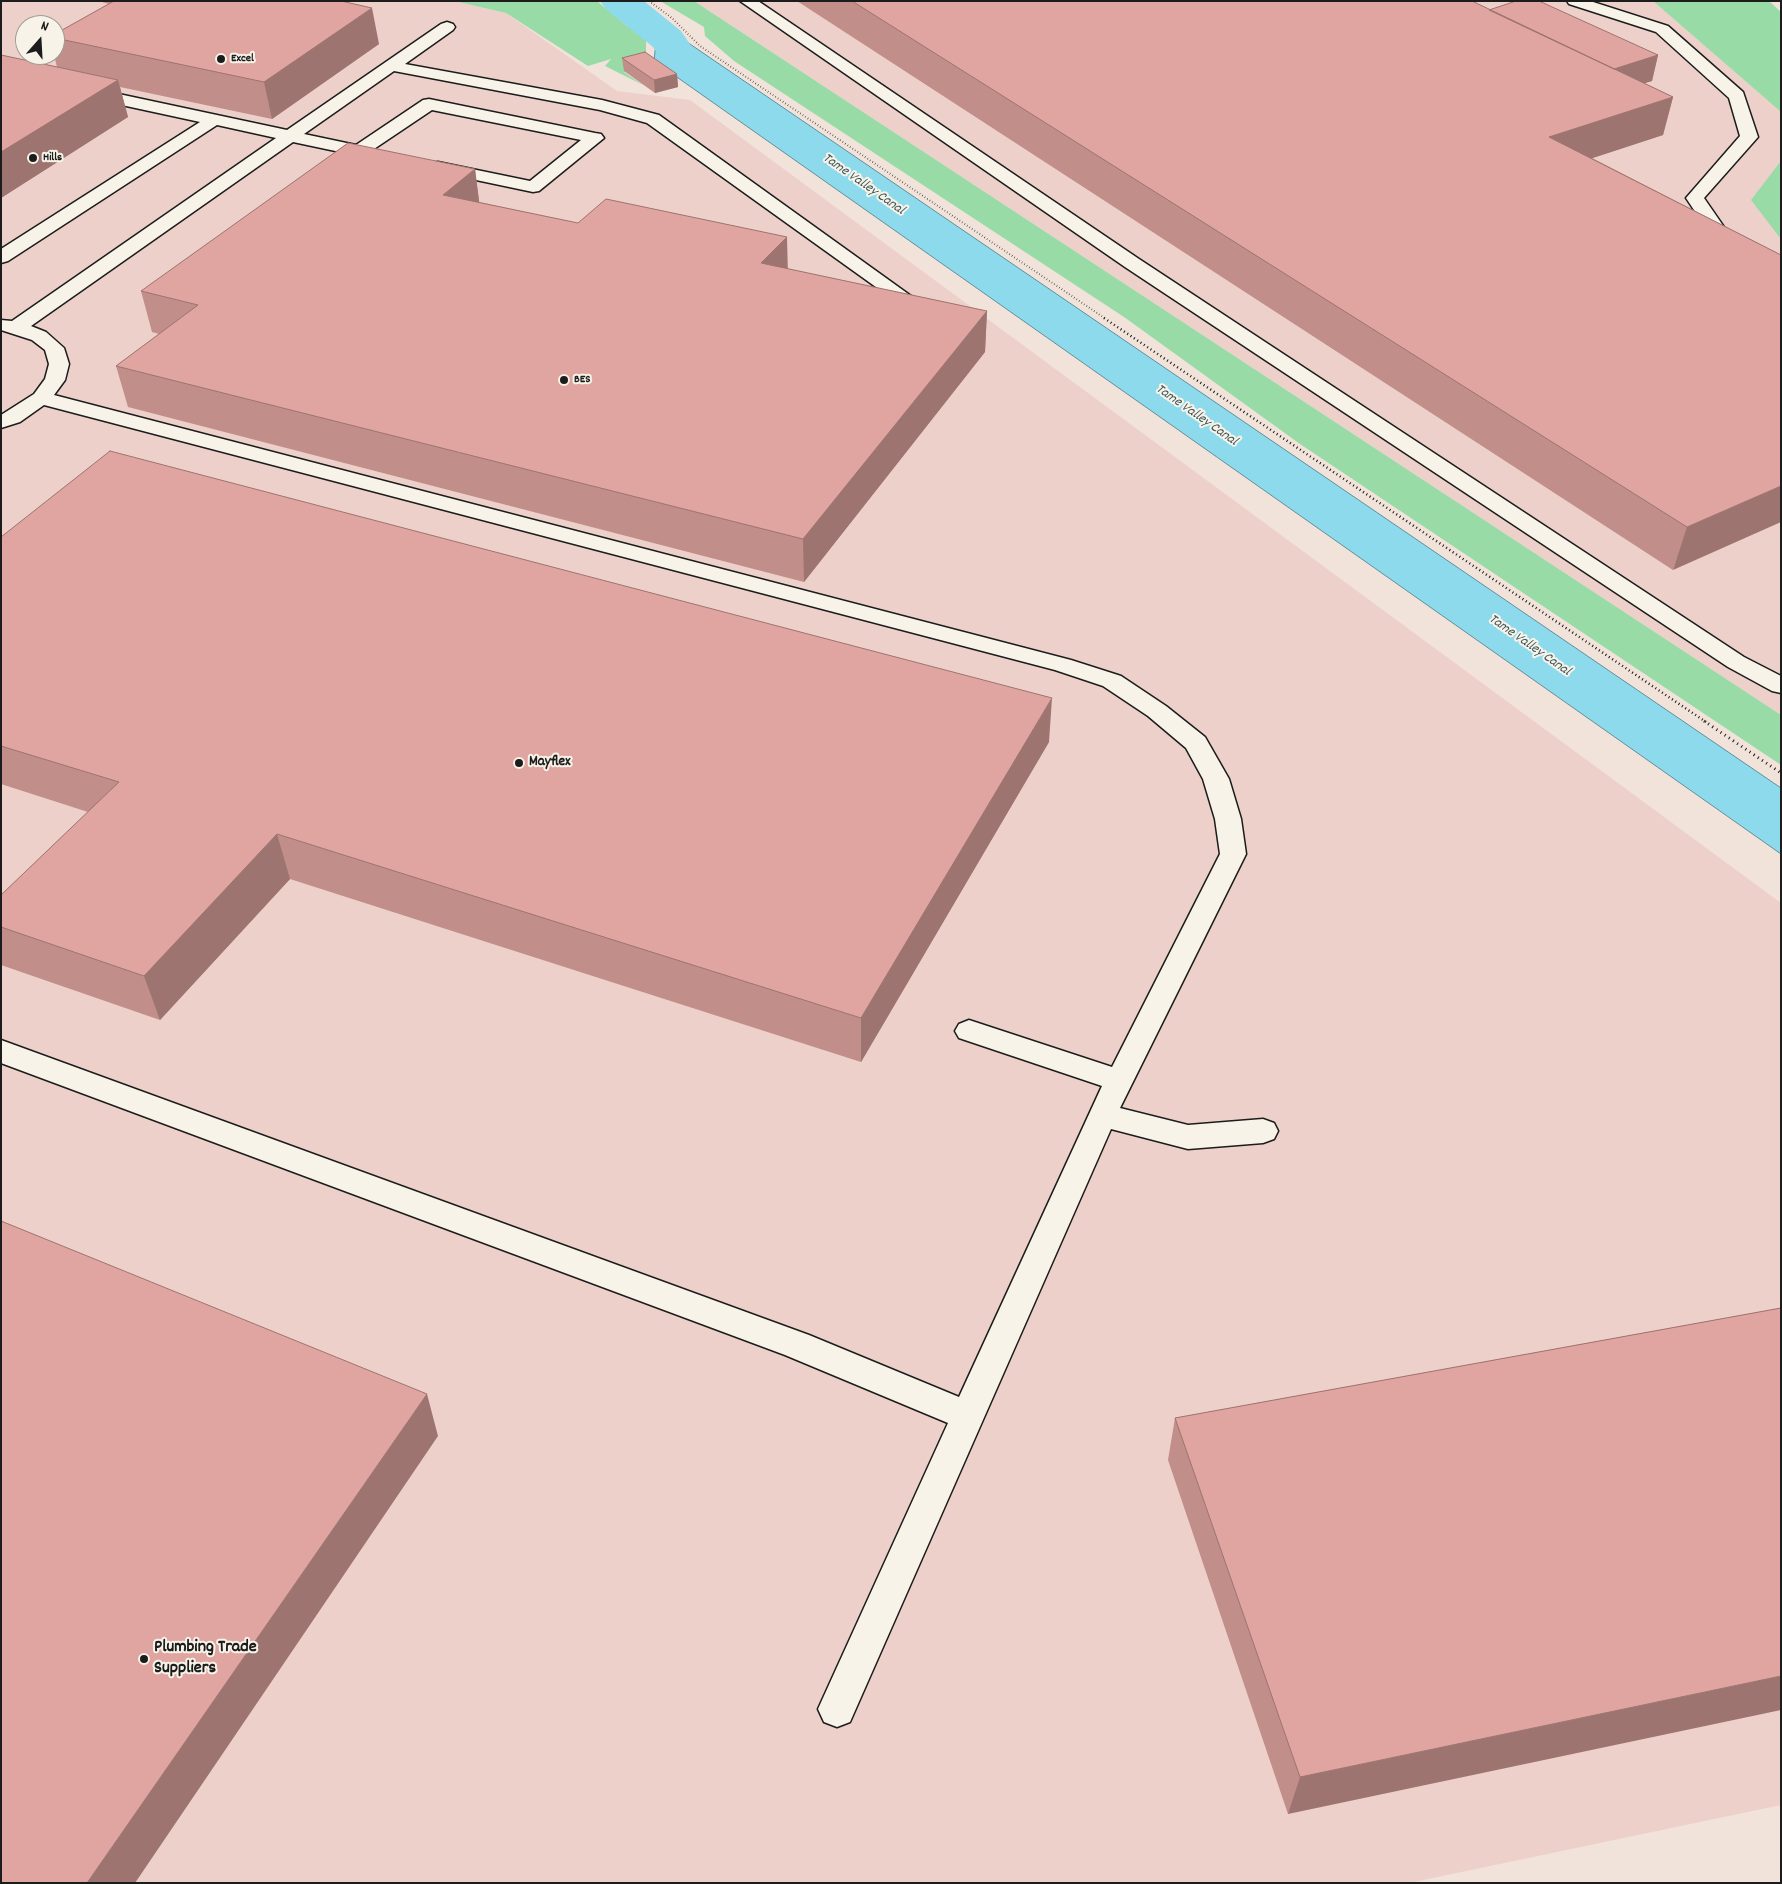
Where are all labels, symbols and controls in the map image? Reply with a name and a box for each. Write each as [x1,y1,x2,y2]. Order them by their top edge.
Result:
north arrow [15,15,65,65]
text: N [38,16,51,37]
place label: Excel [231,52,254,66]
marker: Excel [215,53,227,65]
place label: Hills [43,151,62,165]
water label: Tame Valley Canal [819,151,907,219]
marker: Hills [27,152,39,164]
place label: BES [574,373,590,387]
marker: BES [558,374,570,386]
water label: Tame Valley Canal [1152,382,1240,450]
water label: Tame Valley Canal [1485,612,1573,680]
place label: Mayflex [529,754,571,772]
marker: Mayflex [513,757,525,769]
place label: Plumbing Trade Suppliers [154,1638,257,1680]
marker: Plumbing Trade Suppliers [138,1653,150,1665]

